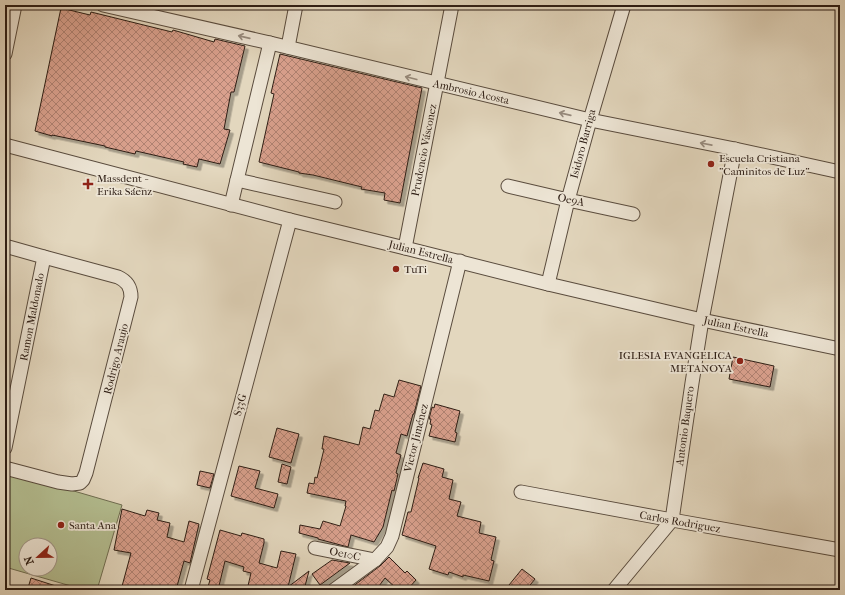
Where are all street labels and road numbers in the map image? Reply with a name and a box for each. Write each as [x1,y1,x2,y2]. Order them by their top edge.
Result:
street label: Ambrosio Acosta [431,77,511,107]
street label: Prudencio Vásconez [409,103,439,197]
street label: Isidoro Barriga [567,107,599,180]
street label: Oe9A [556,191,586,209]
street label: Julian Estrella [386,237,456,267]
street label: Ramon Maldonado [17,272,47,362]
street label: Julian Estrella [701,314,771,340]
street label: Rodrigo Araujo [101,322,131,396]
street label: Antonio Baquero [673,385,697,468]
street label: S33G [231,392,249,418]
street label: Victor Jiménez [401,402,431,475]
street label: Carlos Rodriguez [639,508,722,536]
street label: Oe10C [328,544,362,564]

